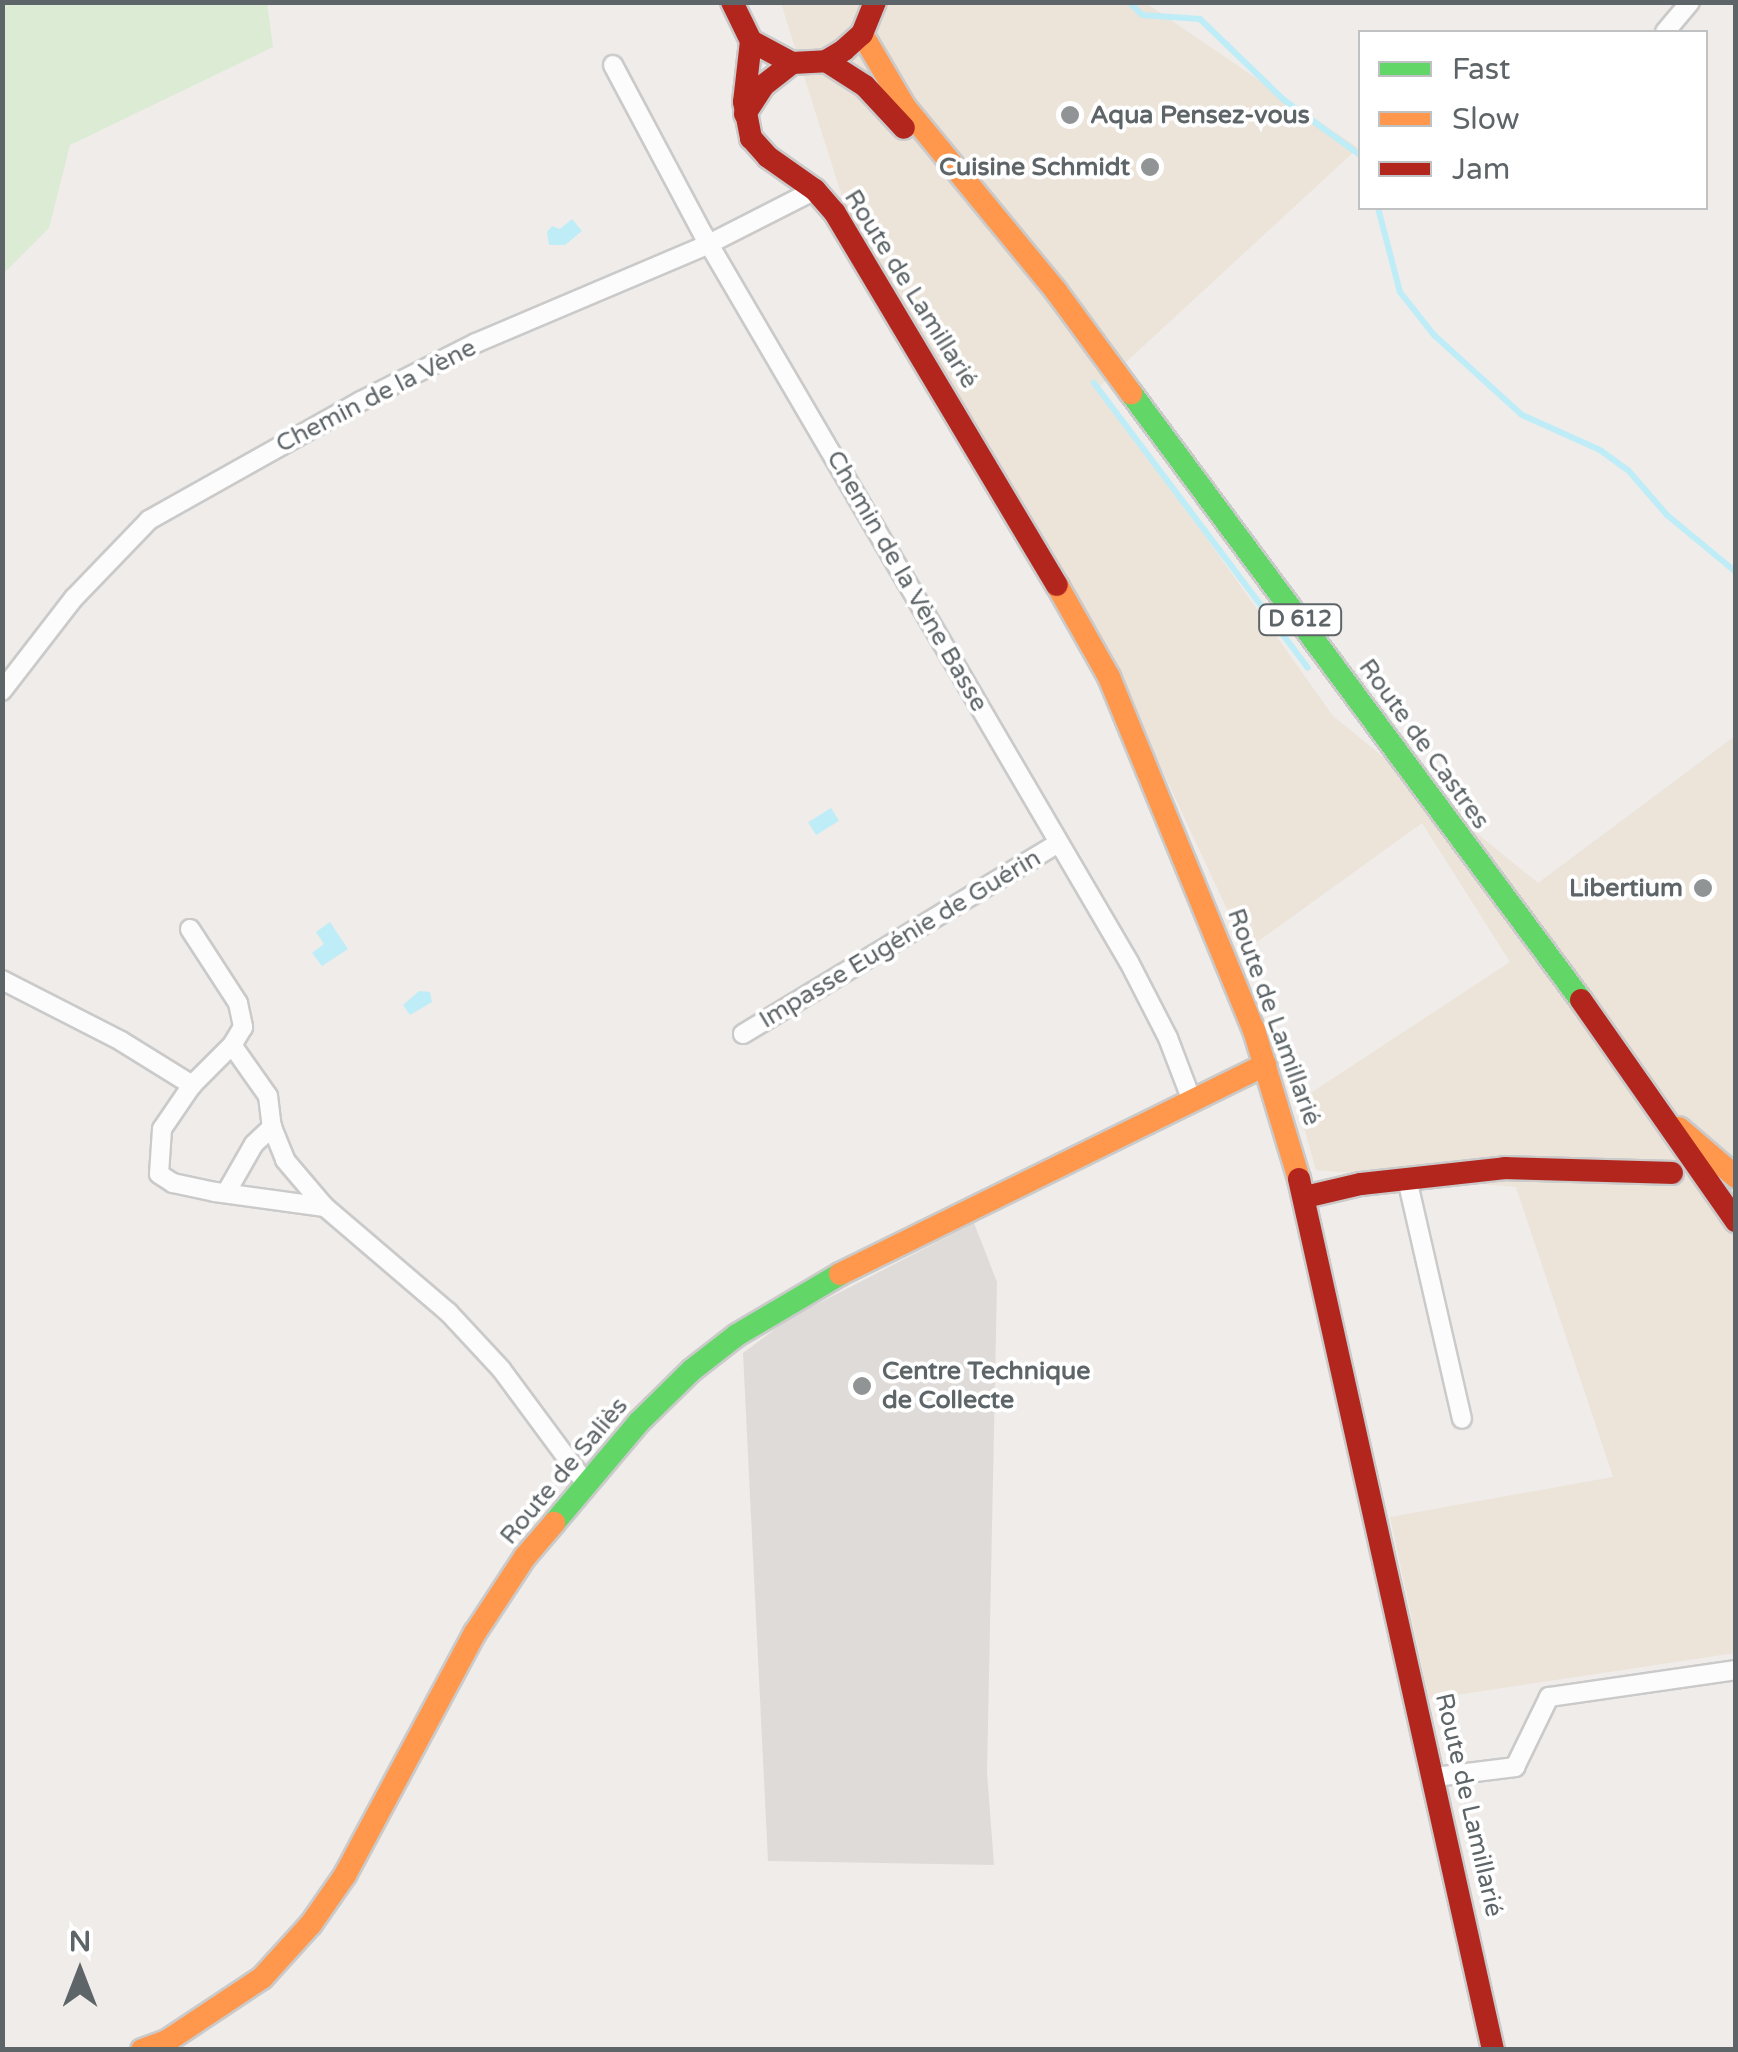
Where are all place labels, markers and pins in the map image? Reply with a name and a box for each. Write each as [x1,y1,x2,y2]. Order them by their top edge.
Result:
place label: Aqua Pensez-vous [1090,100,1310,130]
marker: Aqua Pensez-vous [1059,104,1081,126]
place label: Cuisine Schmidt [939,152,1130,182]
marker: Cuisine Schmidt [1139,156,1161,178]
place label: Libertium [1569,873,1683,903]
marker: Libertium [1692,877,1714,899]
place label: Centre Technique de Collecte [882,1357,1090,1416]
marker: Centre Technique de Collecte [851,1375,873,1397]

